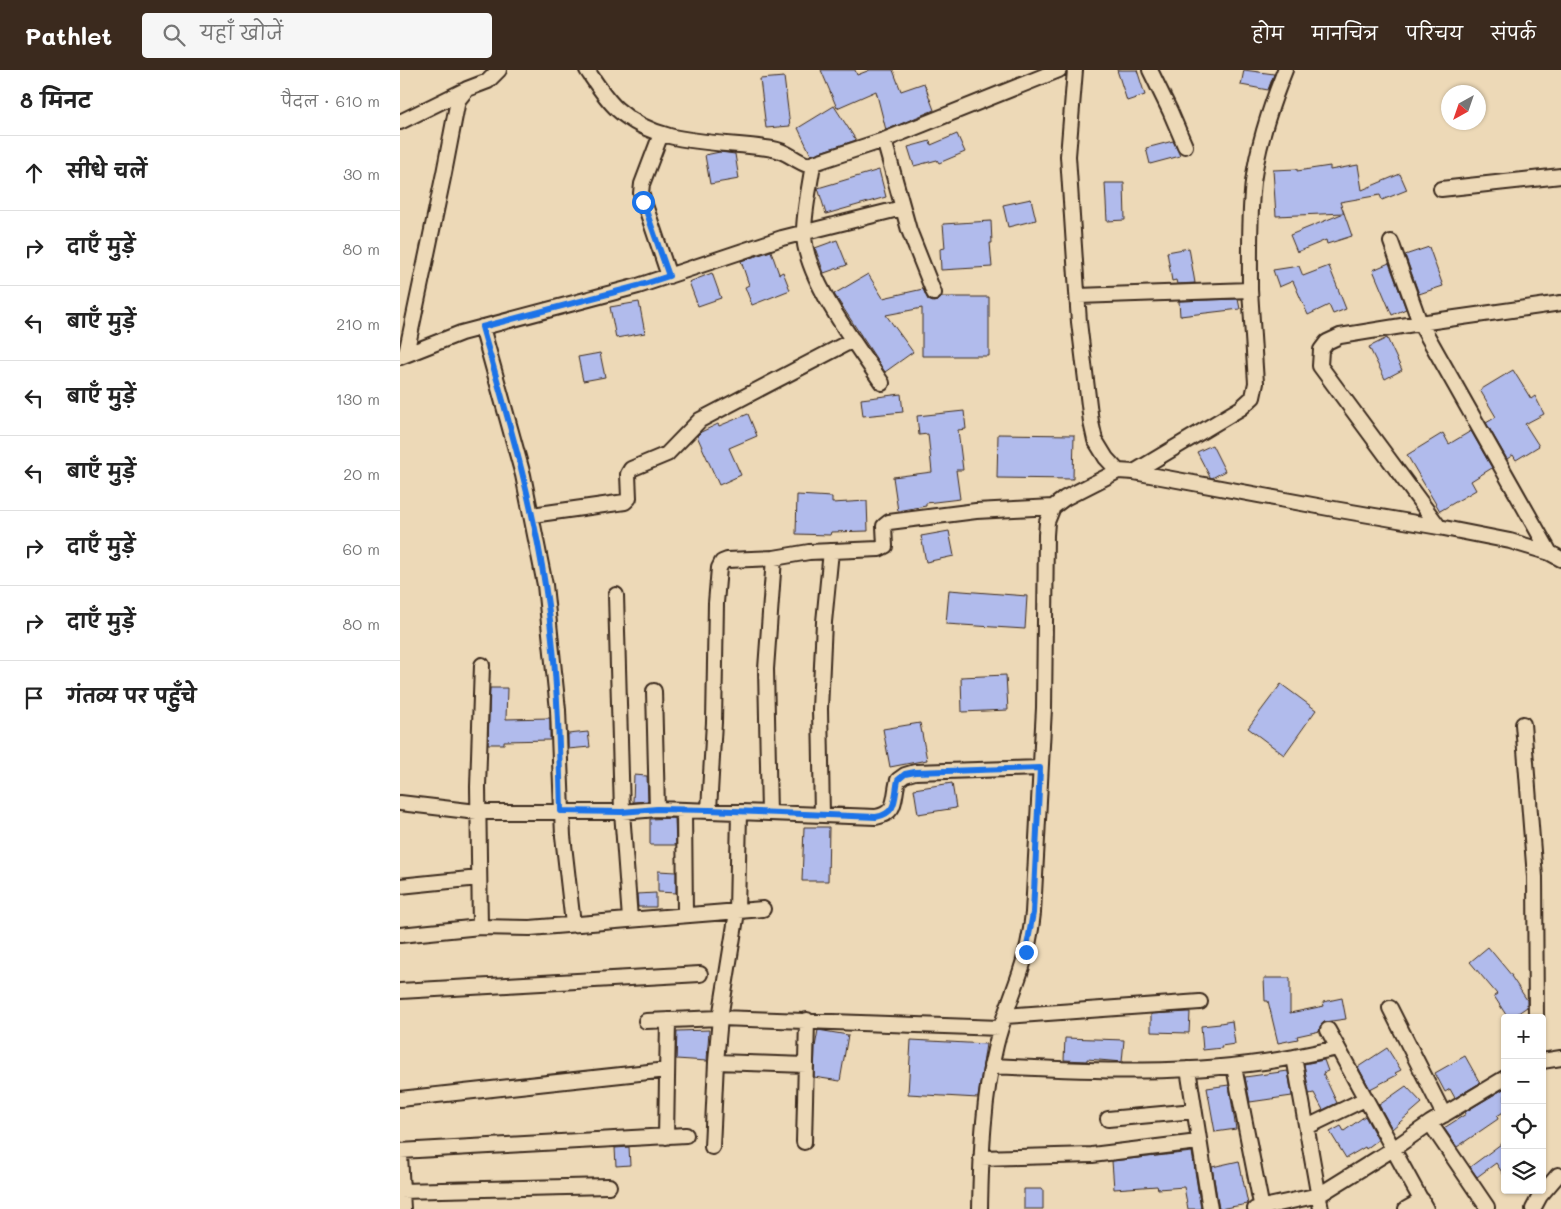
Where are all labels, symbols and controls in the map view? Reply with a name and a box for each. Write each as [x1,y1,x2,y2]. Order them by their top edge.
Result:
search box [142,13,492,58]
text: Pathlet [25,20,112,51]
text: यहाँ खोजें [200,20,283,45]
icon: search [160,21,188,49]
text: होम [1252,21,1284,45]
text: मानचित्र [1312,21,1378,45]
text: परिचय [1406,21,1463,45]
text: संपर्क [1491,21,1536,45]
north arrow [1441,85,1486,130]
text: 8 मिनट [20,86,92,113]
text: पैदल · 610 m [281,90,380,111]
text: सीधे चलें [67,158,147,183]
icon: ahead [20,159,48,187]
text: 30 m [343,163,380,184]
route start [632,191,655,214]
text: दाएँ मुड़ें [67,233,135,258]
icon: right [20,234,48,262]
text: 80 m [343,238,380,259]
text: बाएँ मुड़ें [67,308,136,333]
icon: left [20,309,48,337]
text: 210 m [336,313,380,334]
text: बाएँ मुड़ें [67,383,136,408]
icon: left [20,384,48,412]
text: 130 m [336,388,380,409]
text: बाएँ मुड़ें [67,458,136,483]
icon: left [20,459,48,487]
text: 20 m [343,463,380,484]
text: दाएँ मुड़ें [67,533,135,558]
icon: right [20,534,48,562]
text: 60 m [343,538,380,559]
text: दाएँ मुड़ें [67,608,135,633]
icon: right [20,609,48,637]
text: 80 m [343,613,380,634]
text: गंतव्य पर पहुँचे [67,683,196,708]
icon: arrive [20,684,48,712]
route end [1015,941,1038,964]
map controls [1501,1014,1546,1194]
button: + [1501,1014,1546,1059]
button: − [1501,1059,1546,1104]
button: locate [1501,1104,1546,1149]
button: layers [1501,1149,1546,1194]

